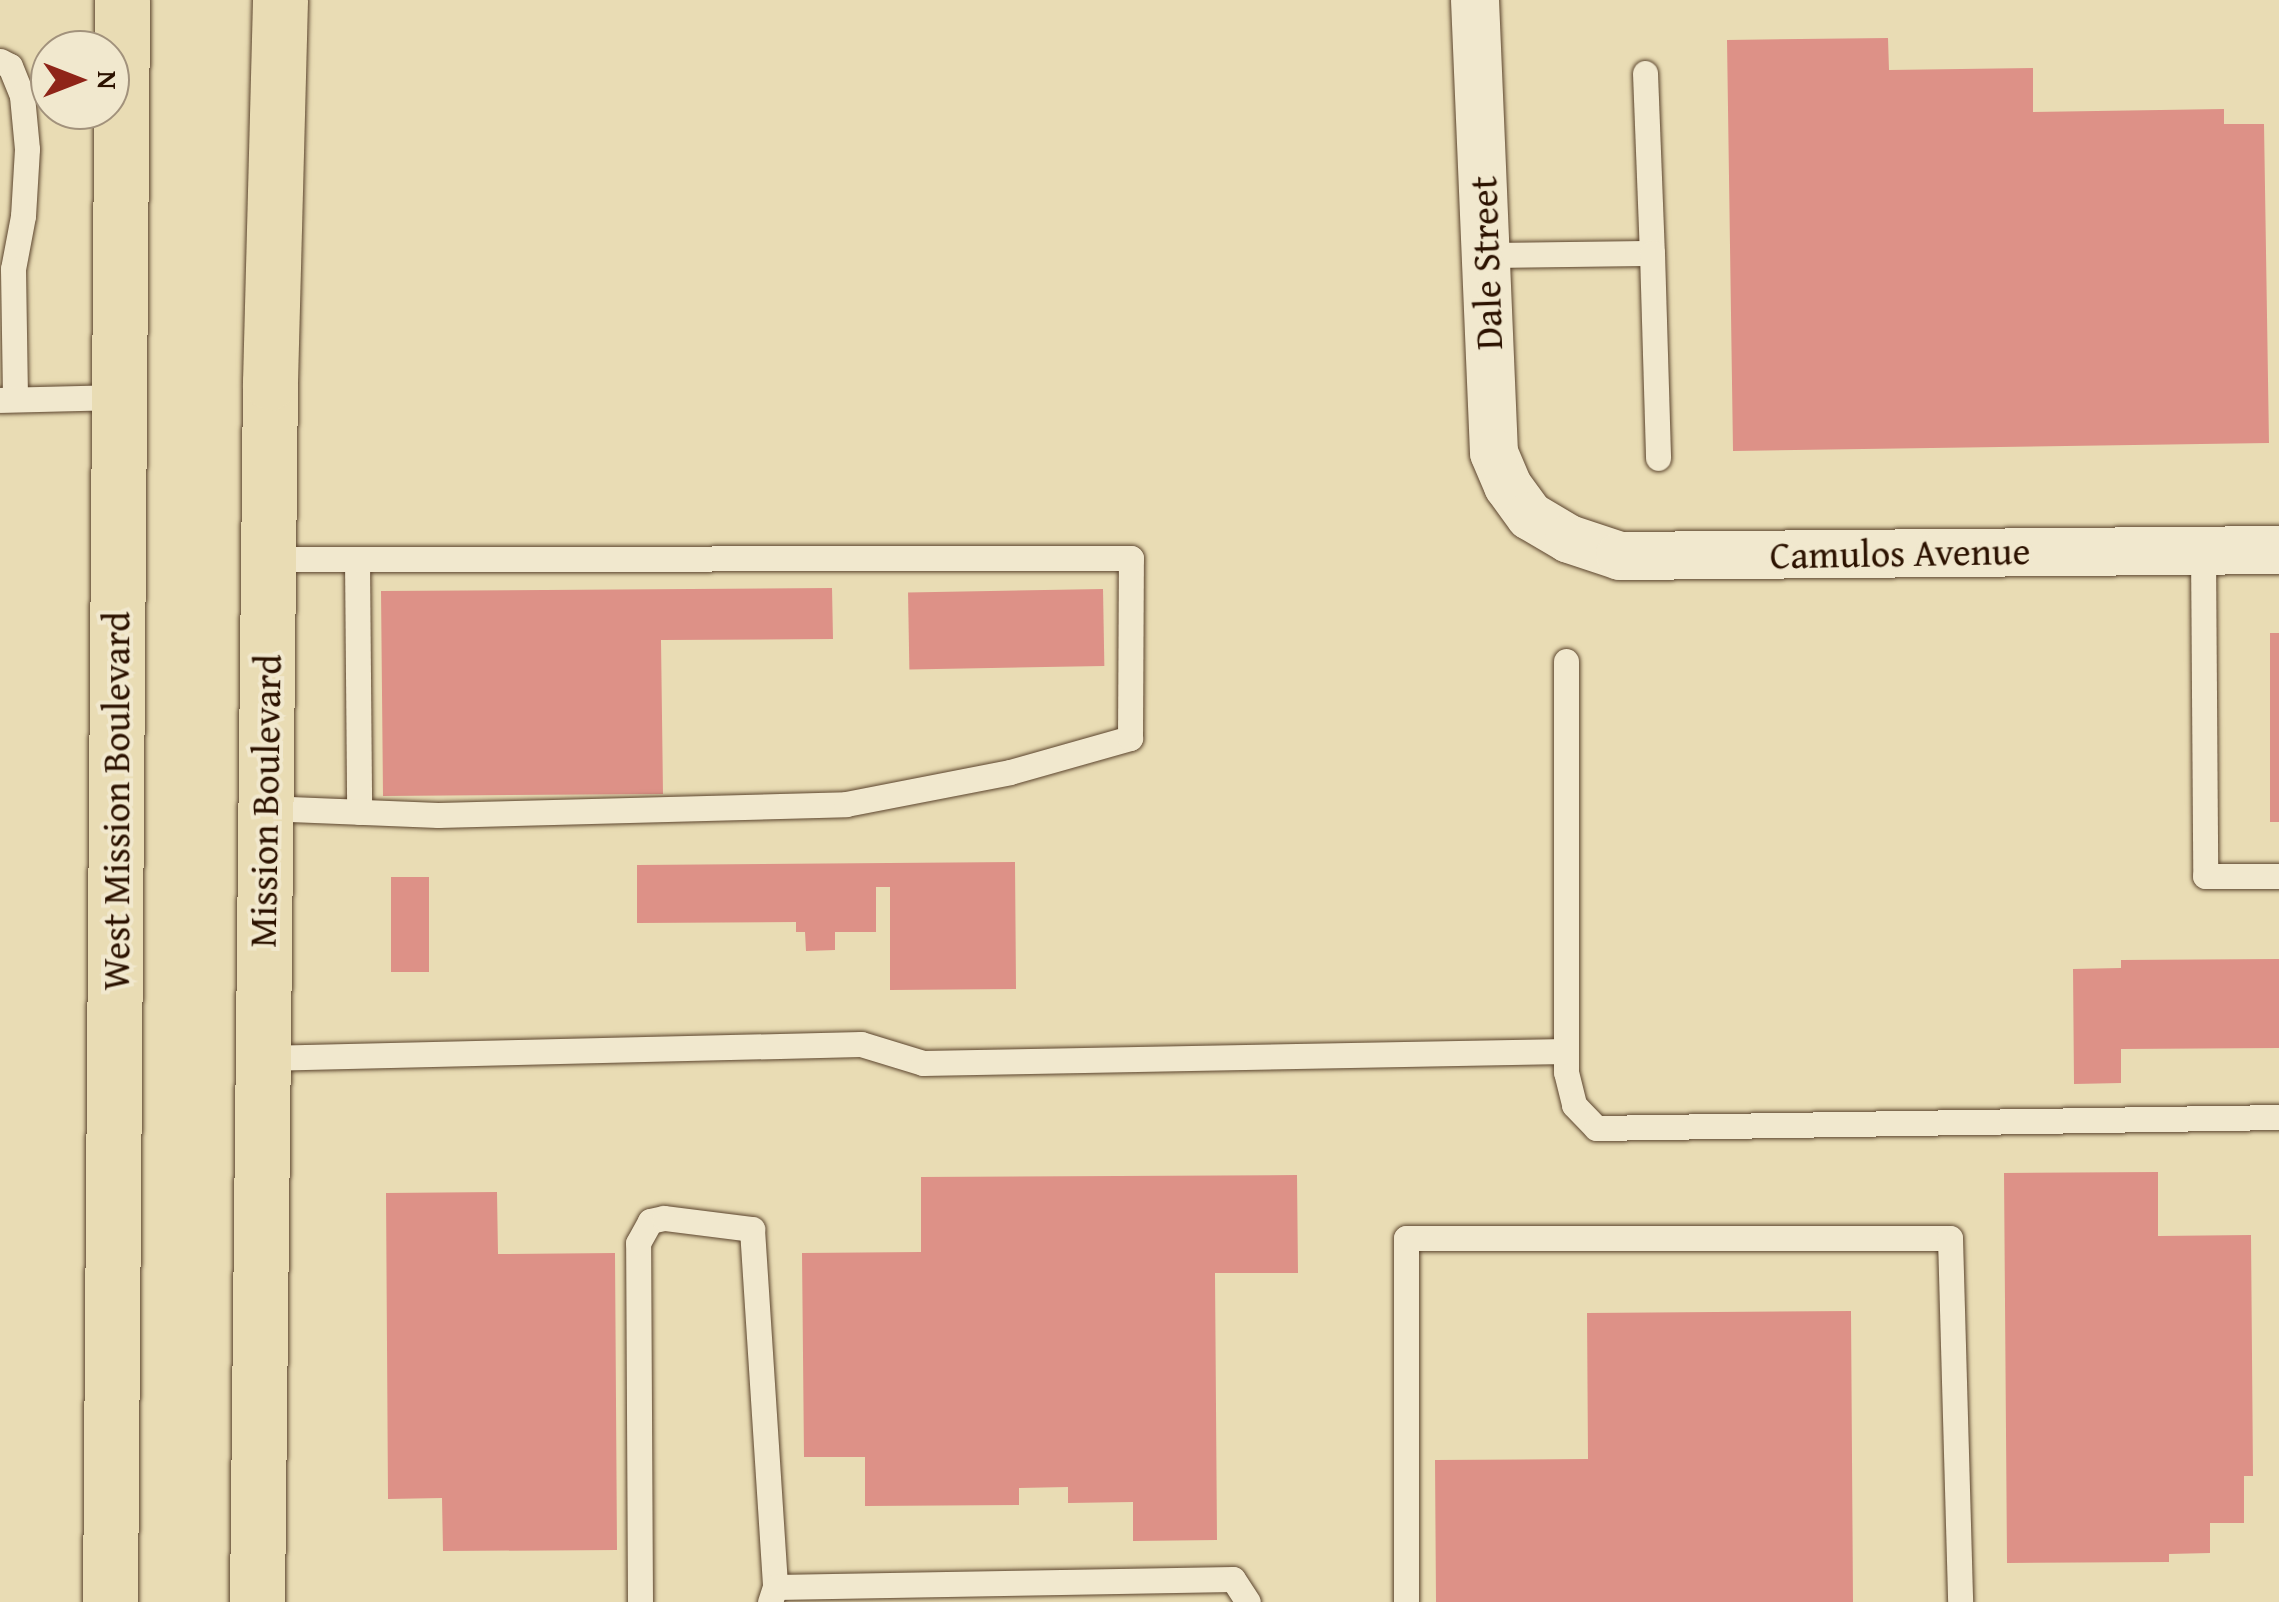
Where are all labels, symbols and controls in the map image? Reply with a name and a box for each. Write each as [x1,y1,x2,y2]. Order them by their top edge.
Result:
north arrow [30,30,130,130]
text: N [88,71,129,89]
street label: Dale Street [1460,175,1512,351]
street label: Camulos Avenue [1769,528,2031,578]
street label: West Mission Boulevard [93,612,139,990]
street label: Mission Boulevard [240,654,290,948]

